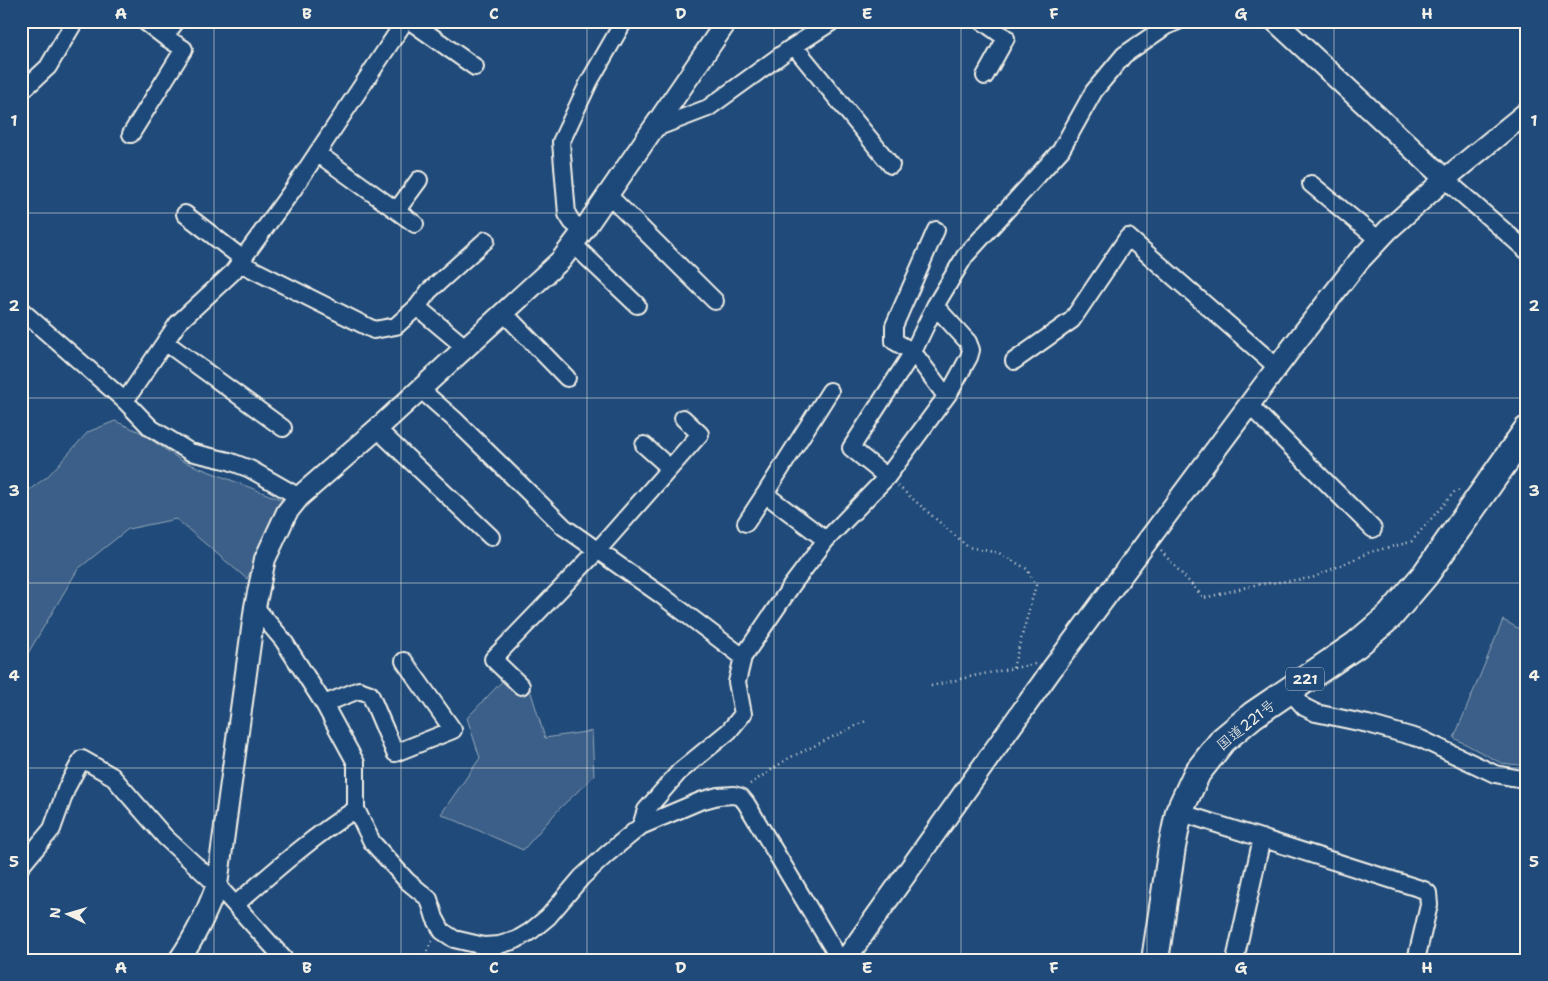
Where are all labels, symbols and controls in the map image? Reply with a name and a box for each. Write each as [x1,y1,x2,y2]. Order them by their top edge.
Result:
text: A [115,3,127,24]
text: B [302,3,312,24]
text: C [489,3,499,24]
text: D [675,3,687,24]
text: E [862,3,872,24]
text: F [1049,3,1059,24]
text: G [1235,3,1248,24]
text: H [1421,3,1433,24]
text: 1 [10,110,18,131]
text: 1 [1530,110,1538,131]
text: 2 [8,295,20,316]
text: 2 [1528,295,1540,316]
text: 3 [8,480,20,501]
text: 3 [1528,480,1540,501]
text: 4 [8,665,20,686]
text: 4 [1528,665,1540,686]
road number: 221 [1286,668,1324,691]
street label: 国道221号 [1212,695,1280,755]
text: 5 [9,851,19,872]
text: 5 [1529,851,1539,872]
north arrow [42,888,92,938]
text: N [46,907,64,919]
text: A [115,957,127,978]
text: B [302,957,312,978]
text: C [489,957,499,978]
text: D [675,957,687,978]
text: E [862,957,872,978]
text: F [1049,957,1059,978]
text: G [1235,957,1248,978]
text: H [1421,957,1433,978]

